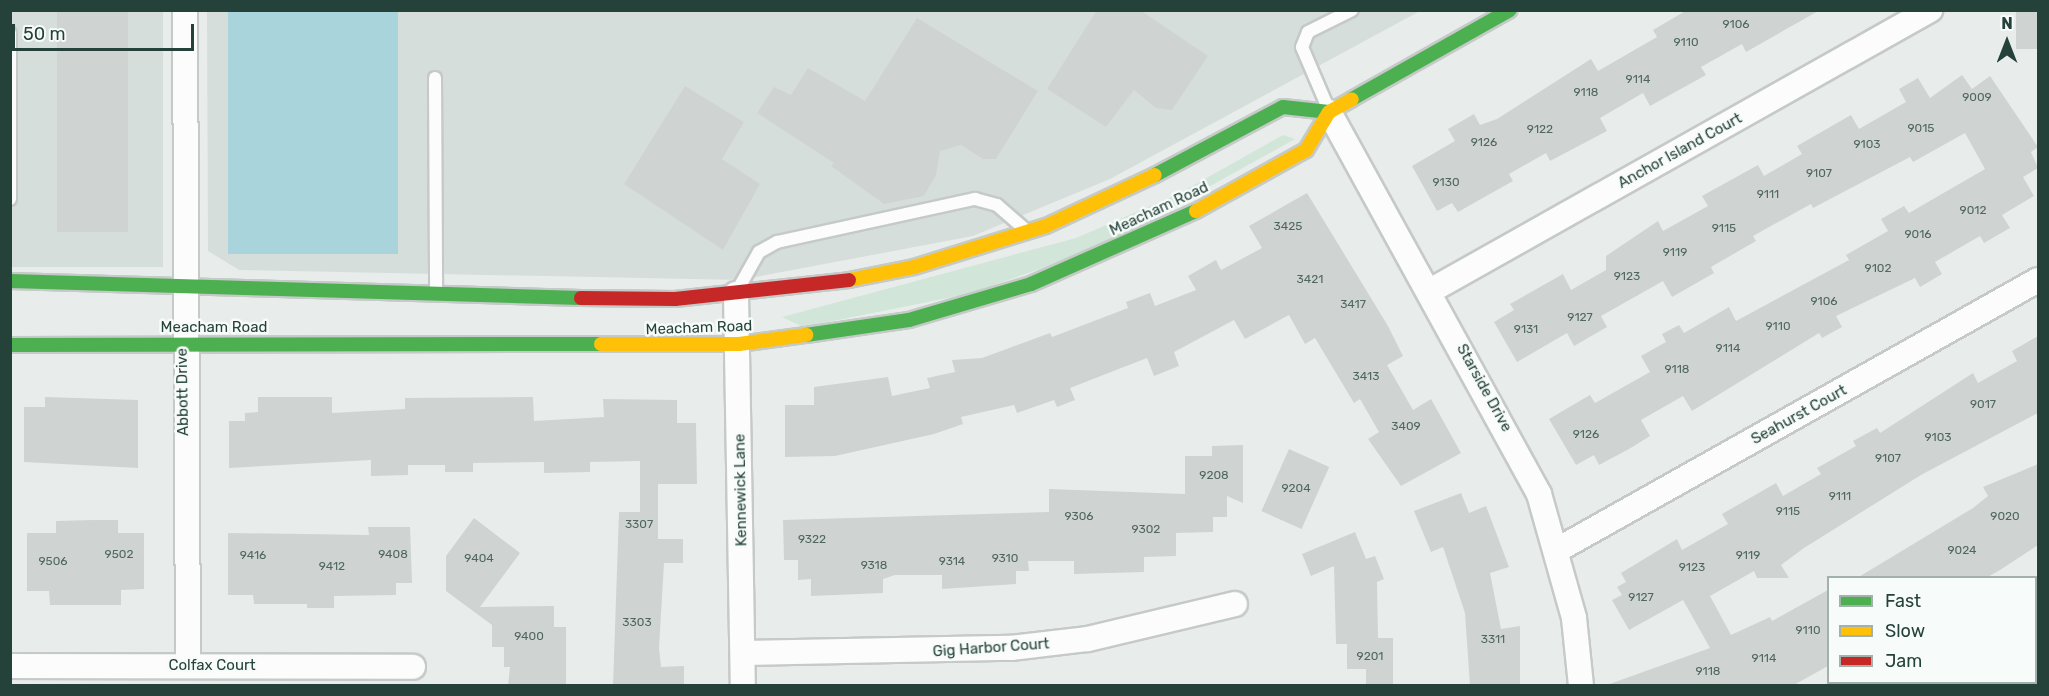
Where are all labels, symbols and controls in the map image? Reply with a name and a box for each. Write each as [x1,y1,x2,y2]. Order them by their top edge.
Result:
scale bar [15,12,196,50]
north arrow [1977,12,2037,72]
text: N [2001,14,2013,33]
house number: 9106 [1722,18,1750,32]
text: 50 m [23,23,66,45]
house number: 9110 [1673,36,1699,50]
house number: 9114 [1626,73,1650,87]
house number: 9118 [1573,86,1599,100]
house number: 9009 [1962,91,1992,105]
street label: Anchor Island Court [1615,109,1745,193]
house number: 9015 [1908,122,1934,136]
house number: 9122 [1527,123,1553,137]
house number: 9126 [1471,136,1497,150]
house number: 9103 [1853,138,1881,152]
house number: 9107 [1806,167,1832,181]
house number: 9130 [1432,176,1460,190]
street label: Meacham Road [1107,178,1211,240]
house number: 9111 [1757,188,1779,202]
house number: 9012 [1960,204,1986,218]
house number: 3425 [1274,220,1302,234]
house number: 9115 [1712,222,1736,236]
house number: 9016 [1904,228,1932,242]
house number: 9119 [1663,246,1687,260]
house number: 9102 [1865,262,1891,276]
house number: 9123 [1614,270,1640,284]
house number: 3421 [1297,273,1323,287]
house number: 9106 [1810,295,1838,309]
house number: 3417 [1340,298,1366,312]
house number: 9127 [1567,311,1593,325]
street label: Meacham Road [645,317,753,339]
street label: Meacham Road [161,319,267,337]
house number: 9110 [1765,320,1791,334]
house number: 9131 [1514,323,1538,337]
street label: Starside Drive [1452,341,1516,435]
house number: 9114 [1716,342,1740,356]
street label: Abbott Drive [173,348,193,436]
house number: 9118 [1664,363,1690,377]
house number: 3413 [1353,370,1379,384]
street label: Seahurst Court [1748,381,1850,449]
house number: 9017 [1970,398,1996,412]
house number: 3409 [1391,420,1421,434]
house number: 9126 [1573,428,1599,442]
house number: 9103 [1924,431,1952,445]
street label: Kennewick Lane [731,433,751,547]
house number: 9107 [1875,452,1901,466]
house number: 9208 [1199,469,1229,483]
house number: 9204 [1281,482,1311,496]
house number: 9111 [1829,490,1851,504]
house number: 9115 [1776,505,1800,519]
house number: 9306 [1065,510,1093,524]
house number: 9020 [1990,510,2020,524]
house number: 3307 [625,518,653,532]
house number: 9302 [1132,523,1160,537]
house number: 9322 [798,533,826,547]
house number: 9024 [1947,544,1977,558]
house number: 9502 [105,548,133,562]
house number: 9408 [378,548,408,562]
house number: 9416 [240,549,266,563]
house number: 9119 [1736,549,1760,563]
house number: 9404 [464,552,494,566]
house number: 9310 [992,552,1018,566]
house number: 9506 [38,555,68,569]
house number: 9314 [939,555,965,569]
house number: 9318 [861,559,887,573]
house number: 9412 [319,560,345,574]
house number: 9123 [1679,561,1705,575]
legend [1827,576,2037,684]
text: Fast [1885,590,1921,612]
house number: 9127 [1628,591,1654,605]
house number: 3303 [622,616,652,630]
text: Slow [1885,620,1925,642]
house number: 9110 [1795,624,1821,638]
house number: 9400 [514,630,544,644]
house number: 3311 [1481,633,1505,647]
street label: Gig Harbor Court [932,635,1050,661]
house number: 9201 [1357,650,1383,664]
text: Jam [1885,650,1922,672]
house number: 9114 [1752,652,1776,666]
street label: Colfax Court [168,657,256,675]
house number: 9118 [1695,665,1721,679]

